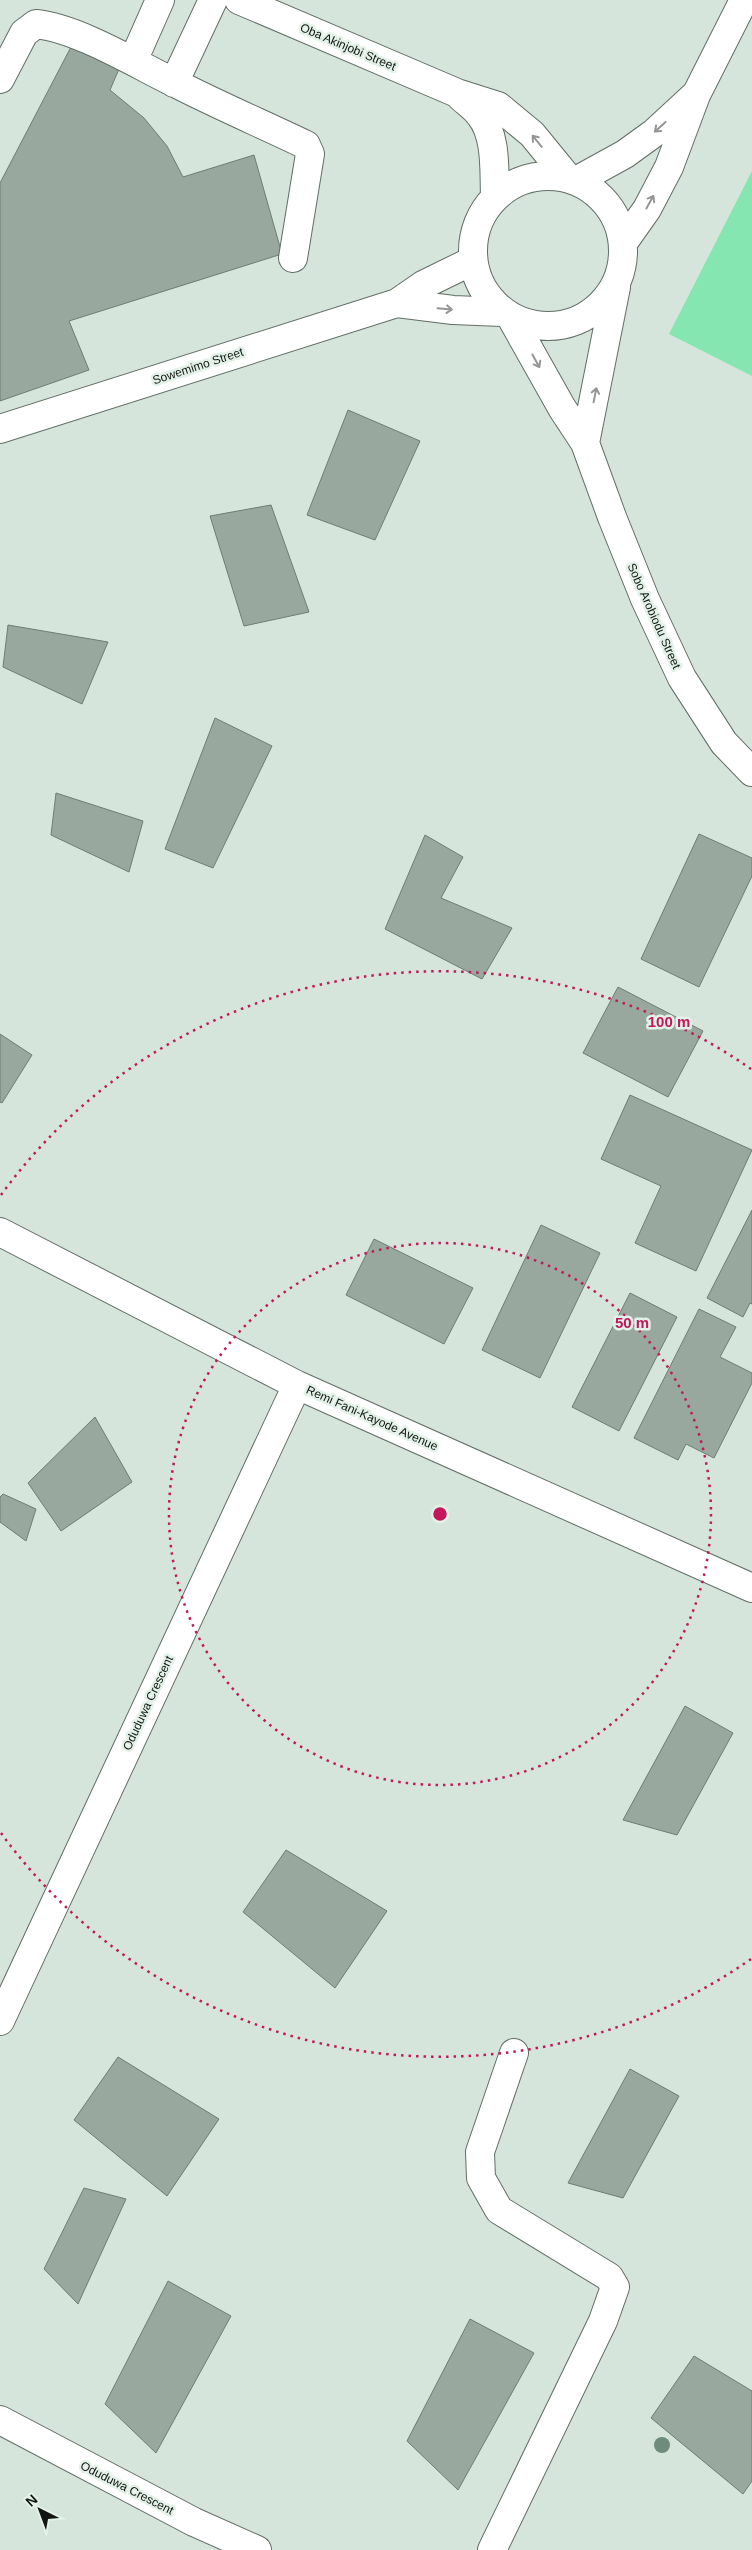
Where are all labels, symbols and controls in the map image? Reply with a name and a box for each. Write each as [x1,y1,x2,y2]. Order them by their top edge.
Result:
street label: Oba Akinjobi Street [298,20,399,74]
one-way arrow [654,122,667,133]
one-way arrow [531,134,542,147]
one-way arrow [645,195,655,210]
one-way arrow [437,304,453,314]
street label: Sowemimo Street [151,345,246,387]
one-way arrow [531,354,541,369]
one-way arrow [590,387,600,403]
street label: Sobo Arobiodu Street [624,561,684,672]
text: 100 m [648,1013,690,1030]
text: 50 m [615,1314,649,1331]
street label: Remi Fani-Kayode Avenue [304,1383,440,1454]
centre of rings [431,1505,449,1523]
street label: Oduduwa Crescent [120,1653,176,1753]
street label: Oduduwa Crescent [78,2458,177,2518]
north arrow [15,2485,65,2535]
text: N [22,2491,40,2510]

